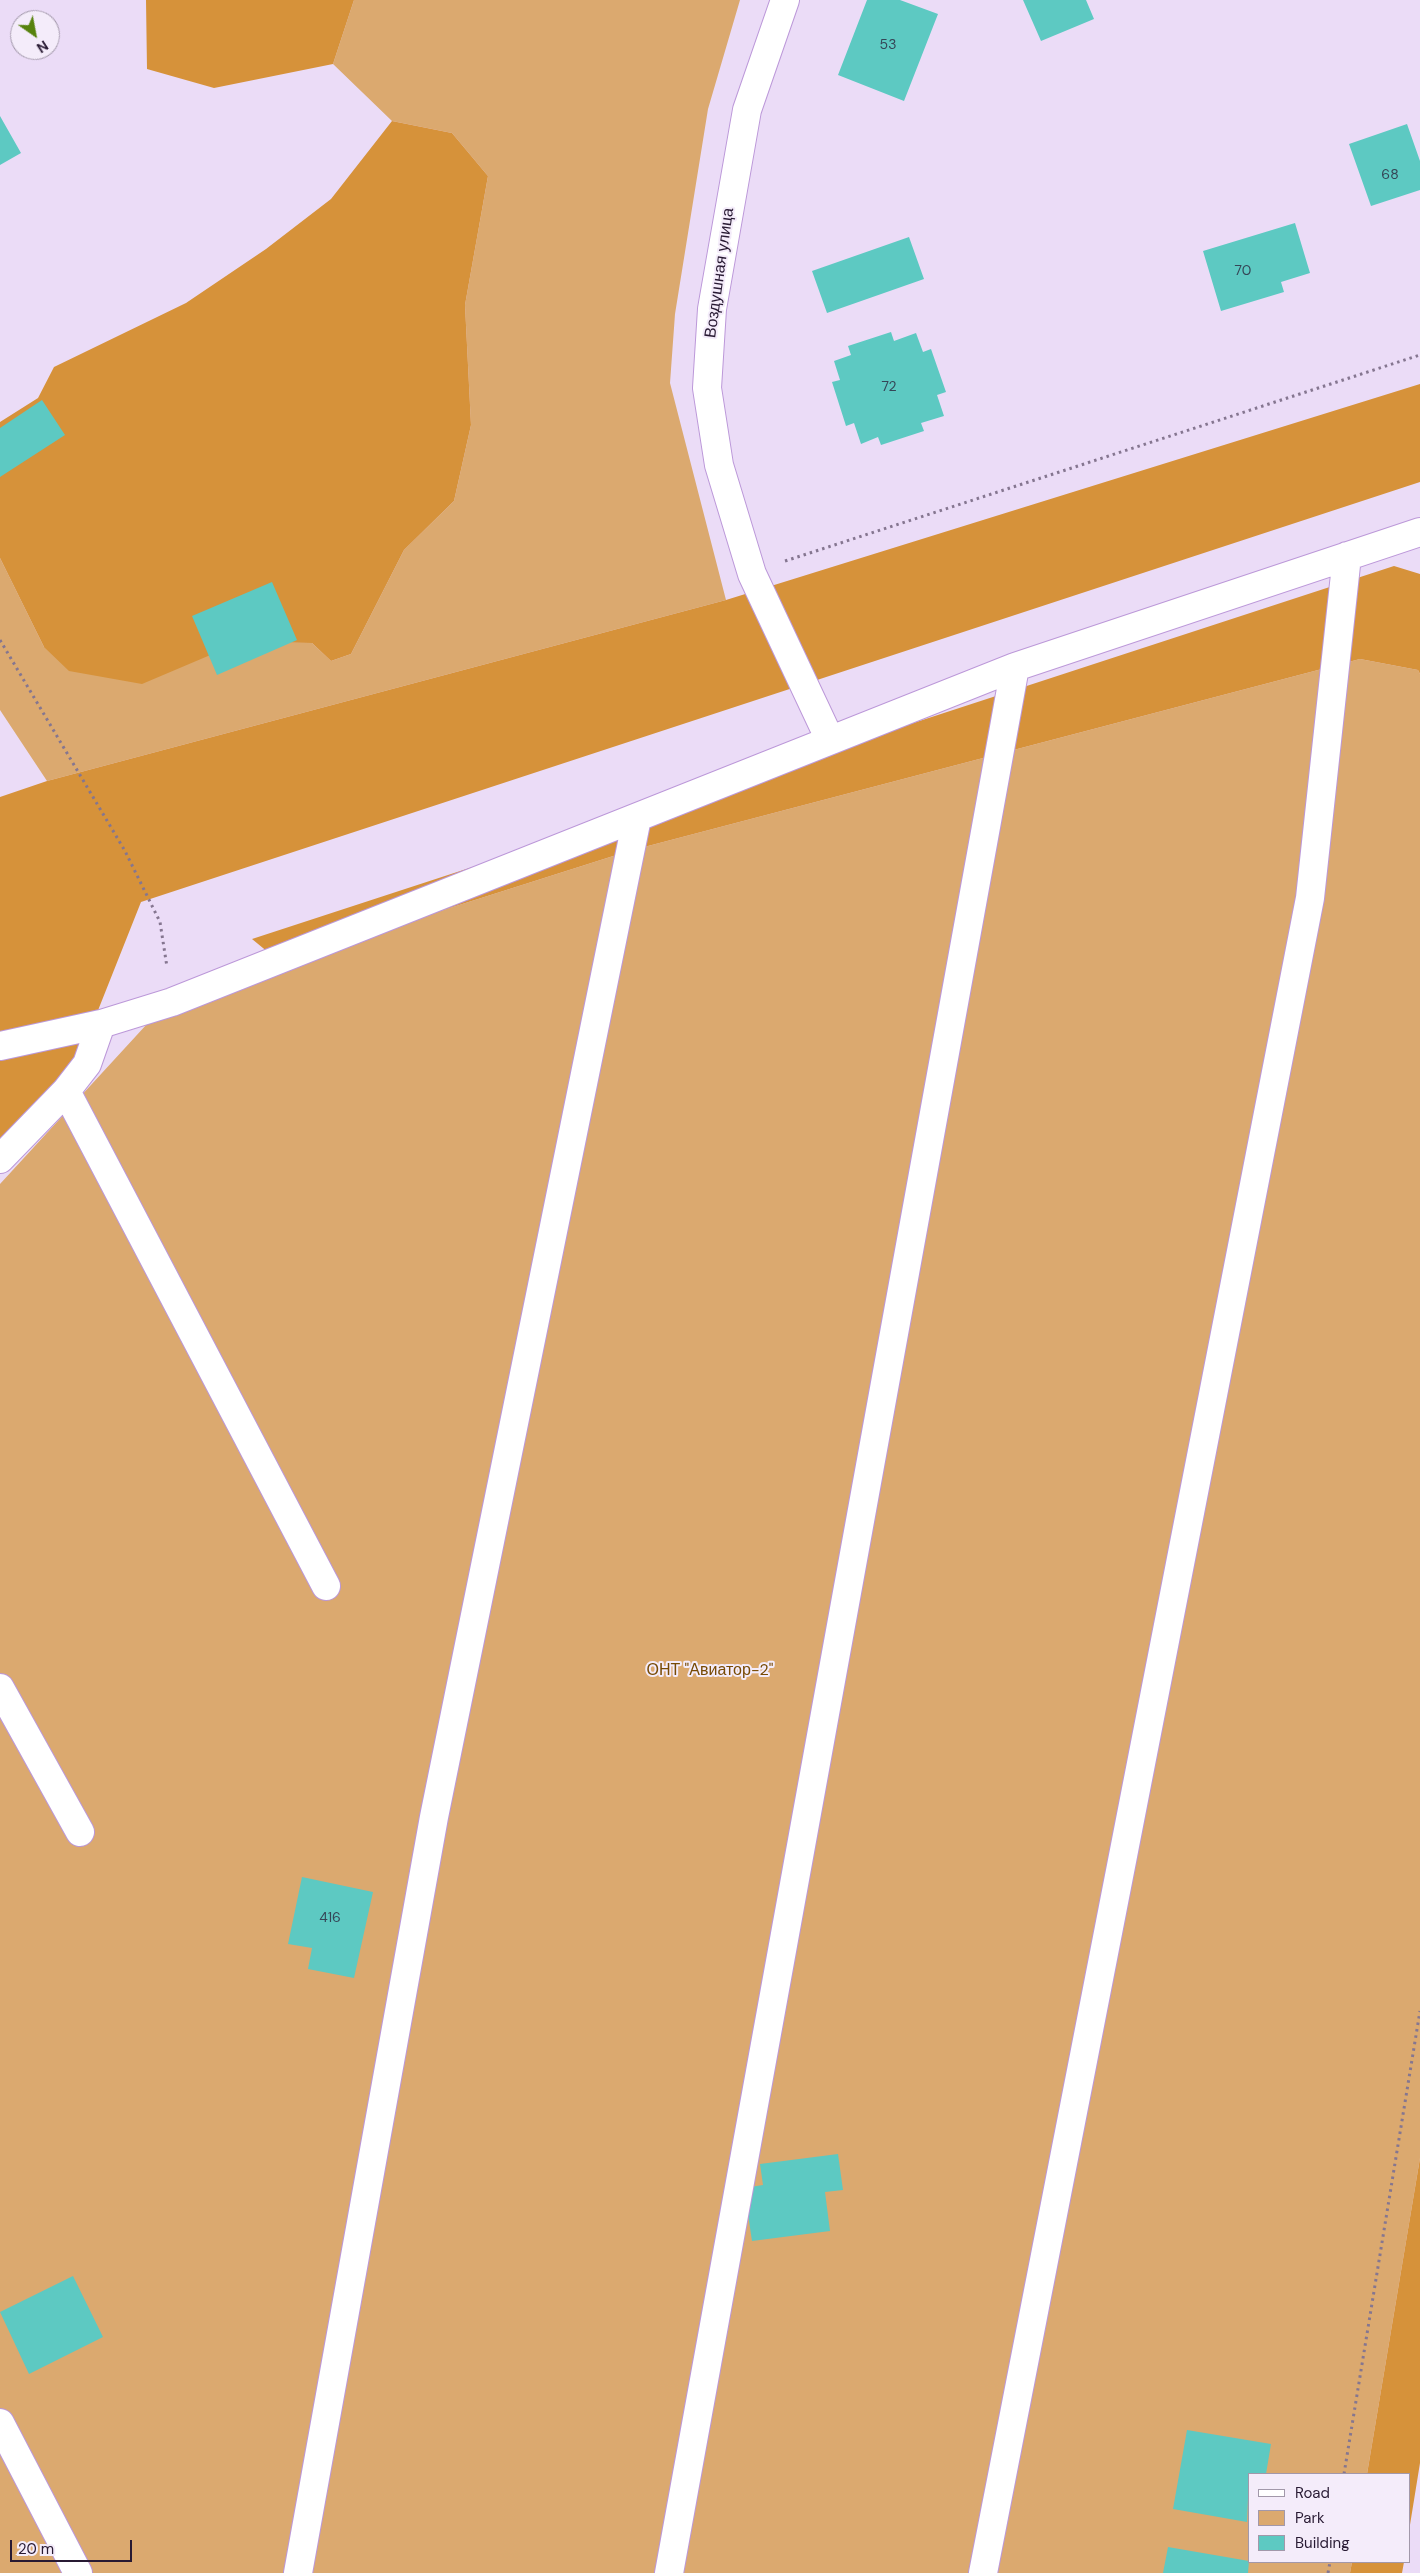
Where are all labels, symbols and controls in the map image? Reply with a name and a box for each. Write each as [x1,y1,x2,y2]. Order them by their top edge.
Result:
north arrow [10,10,60,60]
text: N [33,36,52,57]
house number: 53 [880,37,896,53]
house number: 68 [1381,167,1399,183]
street label: Воздушная улица [701,207,739,339]
house number: 70 [1235,263,1251,279]
house number: 72 [881,379,897,395]
park label: ОНТ "Авиатор-2" [647,1661,773,1681]
house number: 416 [319,1910,341,1926]
legend [1248,2473,1410,2563]
text: Road [1295,2483,1330,2503]
text: Park [1295,2508,1325,2528]
scale bar [12,2530,135,2562]
text: Building [1295,2533,1350,2553]
text: 20 m [18,2539,54,2559]

